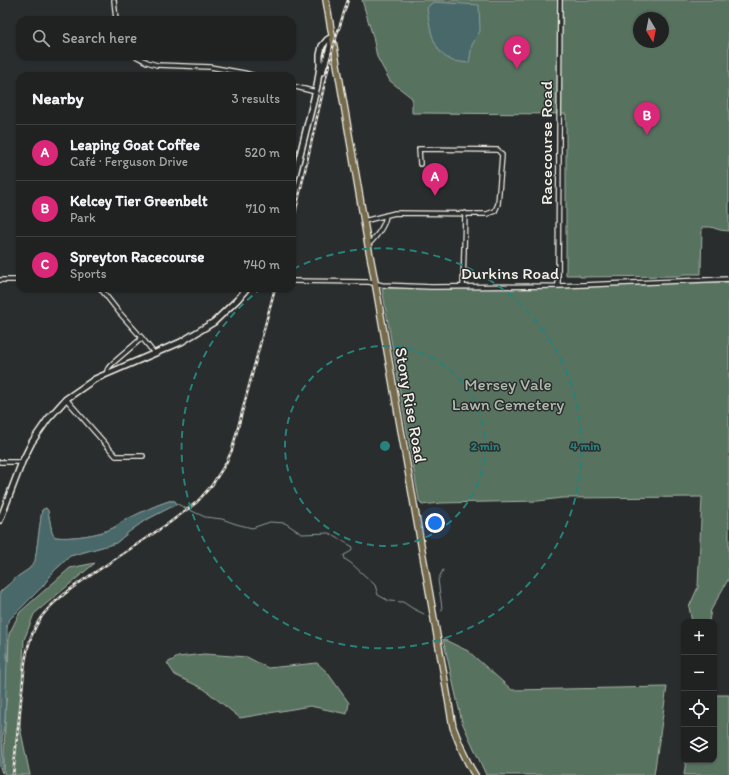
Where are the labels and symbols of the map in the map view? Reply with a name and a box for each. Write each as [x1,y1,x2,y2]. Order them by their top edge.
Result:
north arrow [633,12,669,48]
pin: C [504,36,530,69]
street label: Racecourse Road [536,81,556,205]
pin: B [634,102,660,135]
pin: A [422,163,448,196]
street label: Durkins Road [461,263,559,283]
street label: Stony Rise Road [391,346,431,464]
park label: Mersey Vale Lawn Cemetery [452,374,564,414]
centre of rings [378,439,392,453]
text: 2 min [471,439,500,453]
text: 4 min [570,439,600,453]
your location [425,513,445,533]

